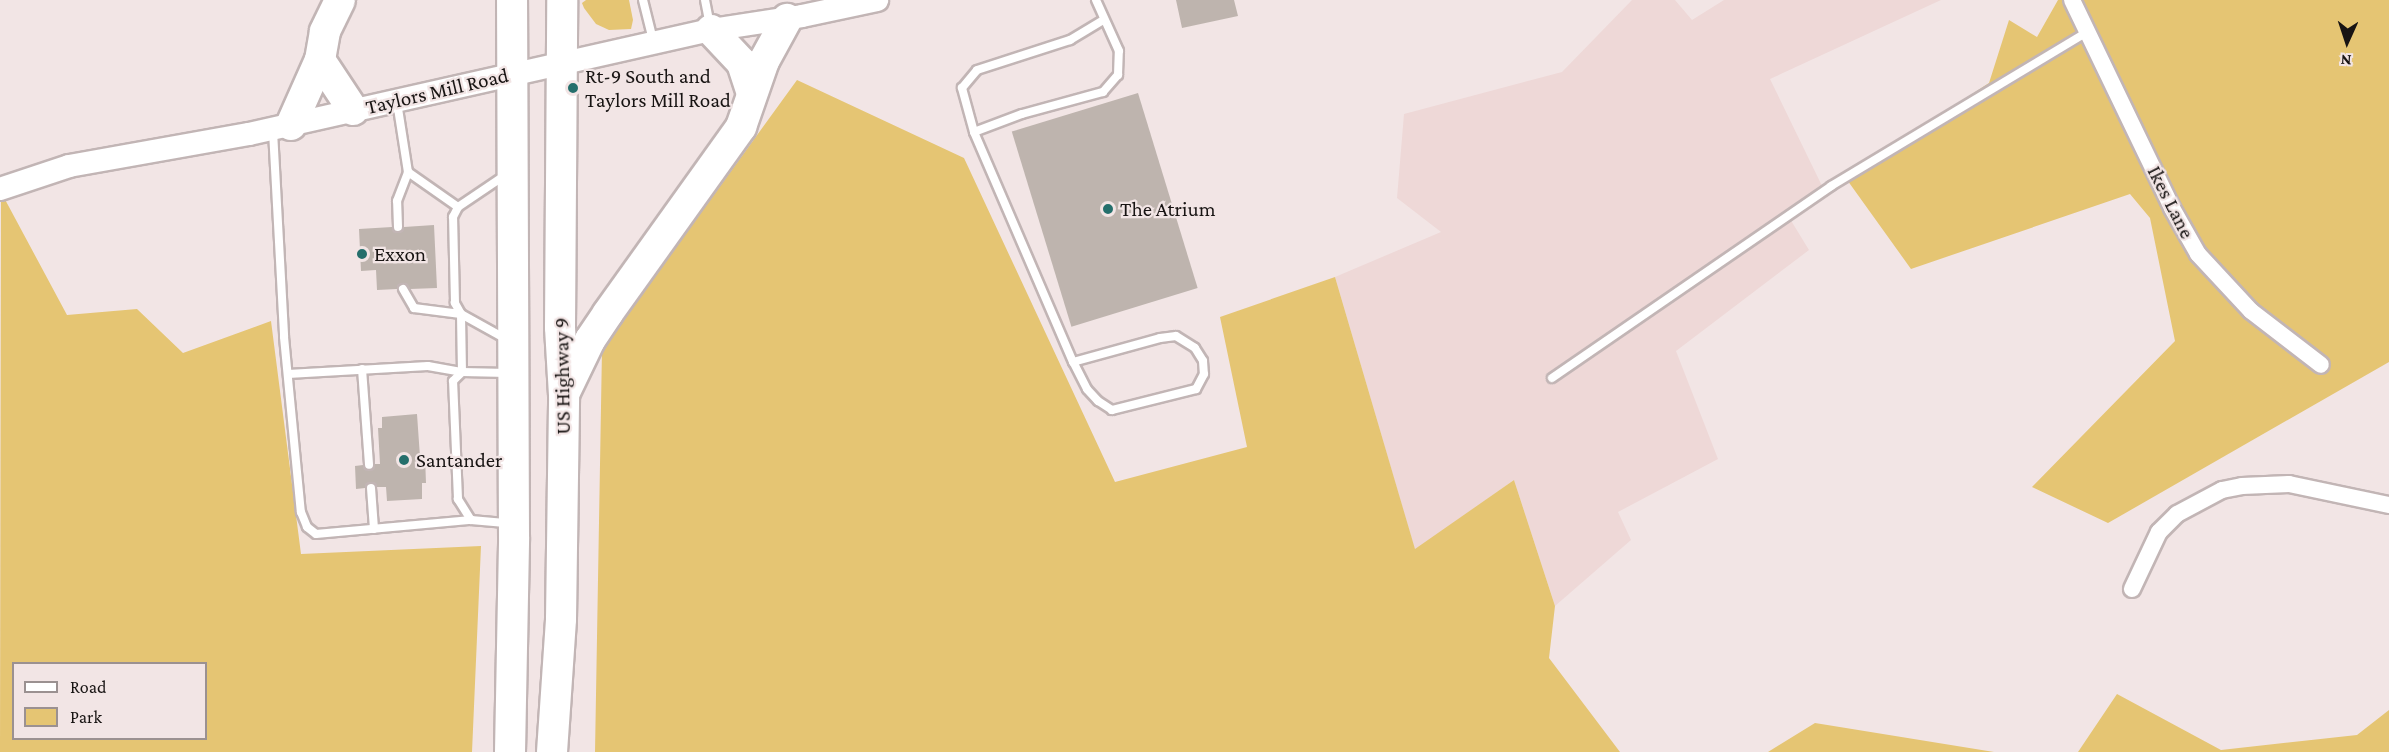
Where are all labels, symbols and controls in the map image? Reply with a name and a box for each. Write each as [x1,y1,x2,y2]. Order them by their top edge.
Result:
north arrow [2317,12,2377,72]
text: N [2340,52,2352,69]
street label: Taylors Mill Road [363,62,511,120]
place label: Rt-9 South and Taylors Mill Road [585,63,731,113]
marker: Rt-9 South and Taylors Mill Road [566,81,580,95]
street label: Ikes Lane [2142,161,2200,243]
place label: The Atrium [1120,196,1216,222]
marker: The Atrium [1101,202,1115,216]
place label: Exxon [374,241,426,267]
marker: Exxon [355,247,369,261]
street label: US Highway 9 [548,317,576,435]
place label: Santander [416,447,502,473]
marker: Santander [397,453,411,467]
legend [12,662,207,740]
text: Road [70,677,107,697]
text: Park [70,707,102,727]

